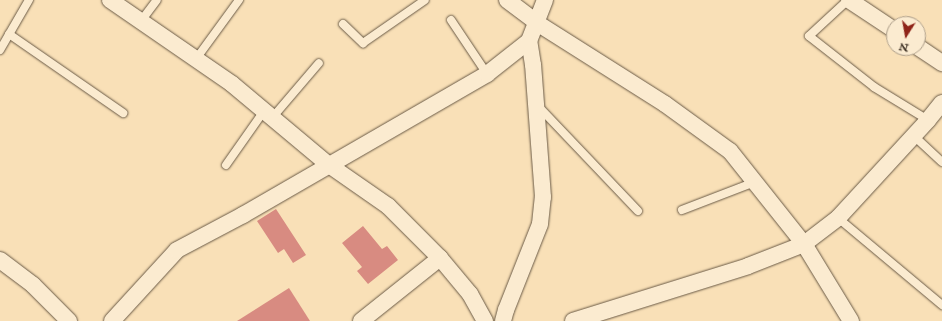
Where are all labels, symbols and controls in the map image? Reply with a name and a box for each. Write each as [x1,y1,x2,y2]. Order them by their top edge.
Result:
north arrow [886,16,926,56]
text: N [898,39,910,55]

